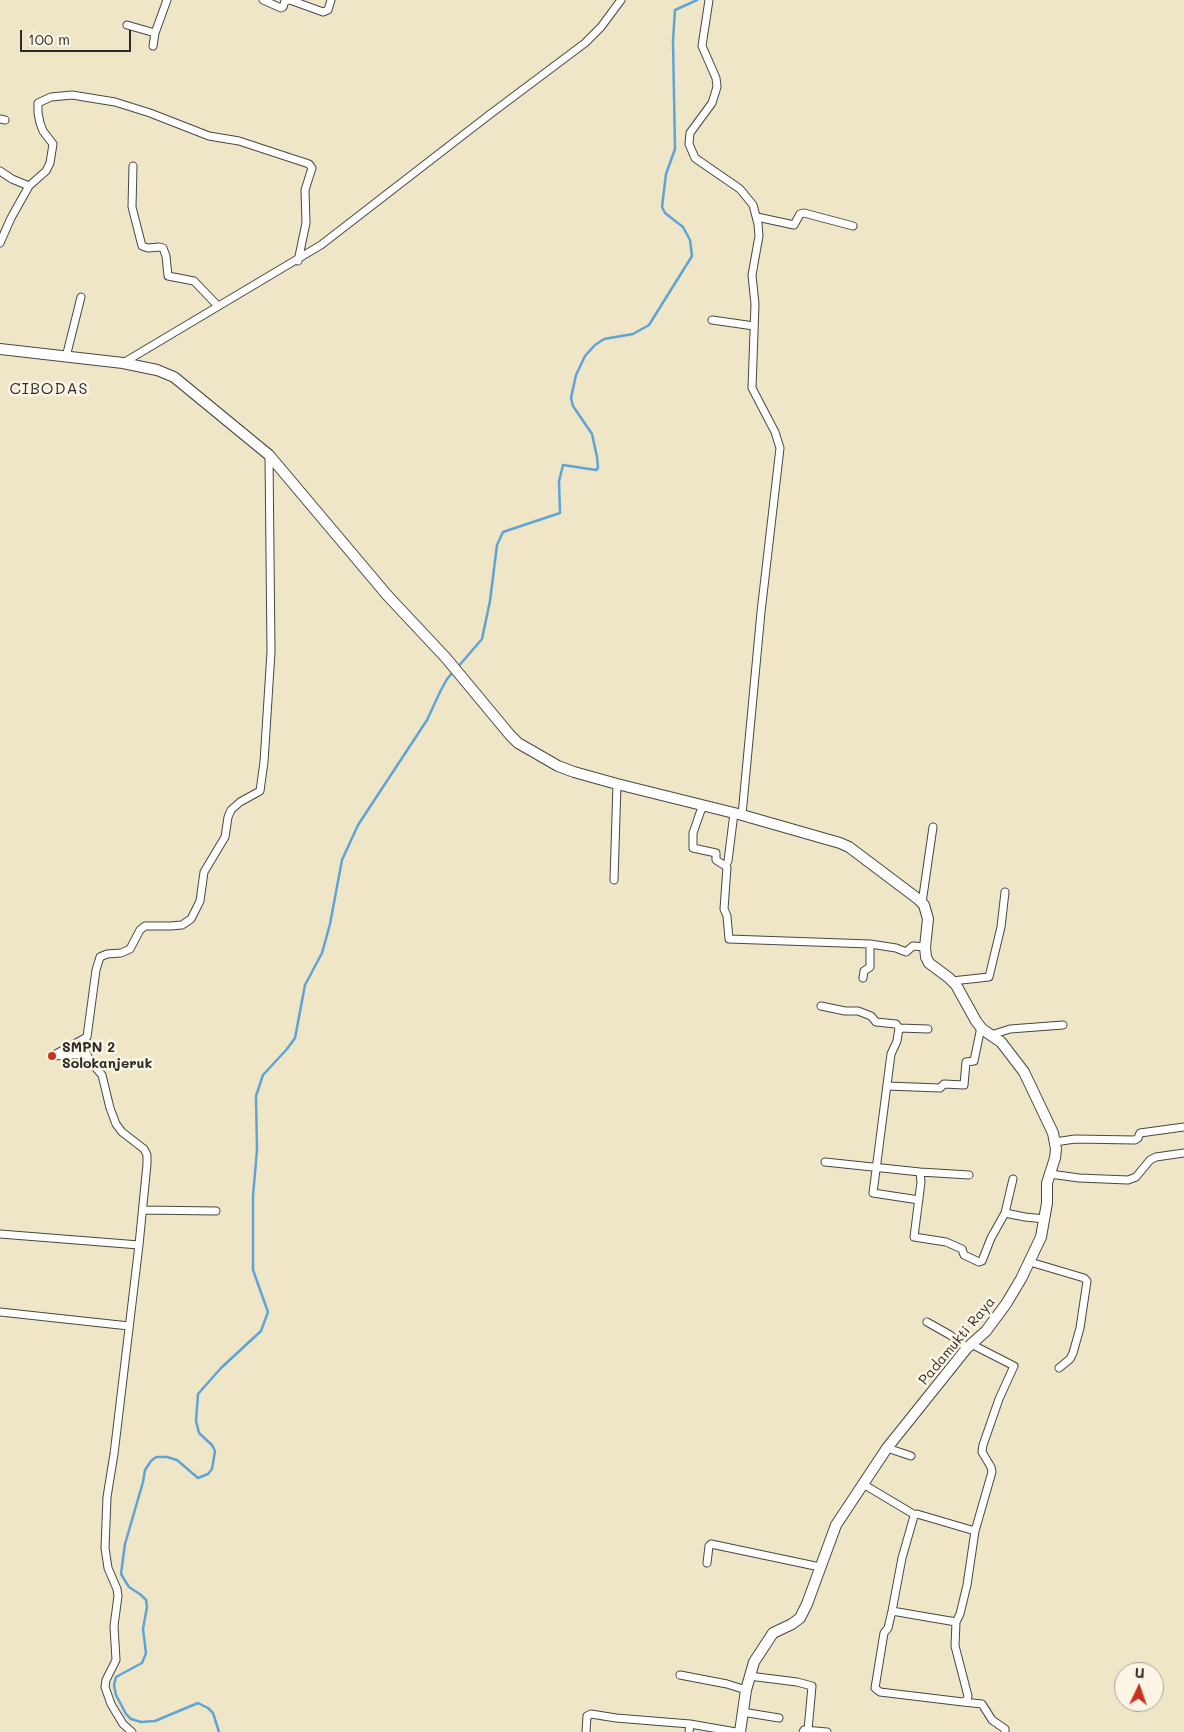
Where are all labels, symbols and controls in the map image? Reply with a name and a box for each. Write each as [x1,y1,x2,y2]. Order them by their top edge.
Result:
scale bar [22,20,134,52]
text: 100 m [28,29,70,49]
district label: CIBODAS [9,379,89,399]
place label: SMPN 2 Solokanjeruk [62,1040,152,1072]
marker: SMPN 2 Solokanjeruk [46,1050,58,1062]
street label: Padamukti Raya [915,1294,999,1388]
north arrow [1114,1662,1164,1712]
text: U [1134,1663,1145,1682]

